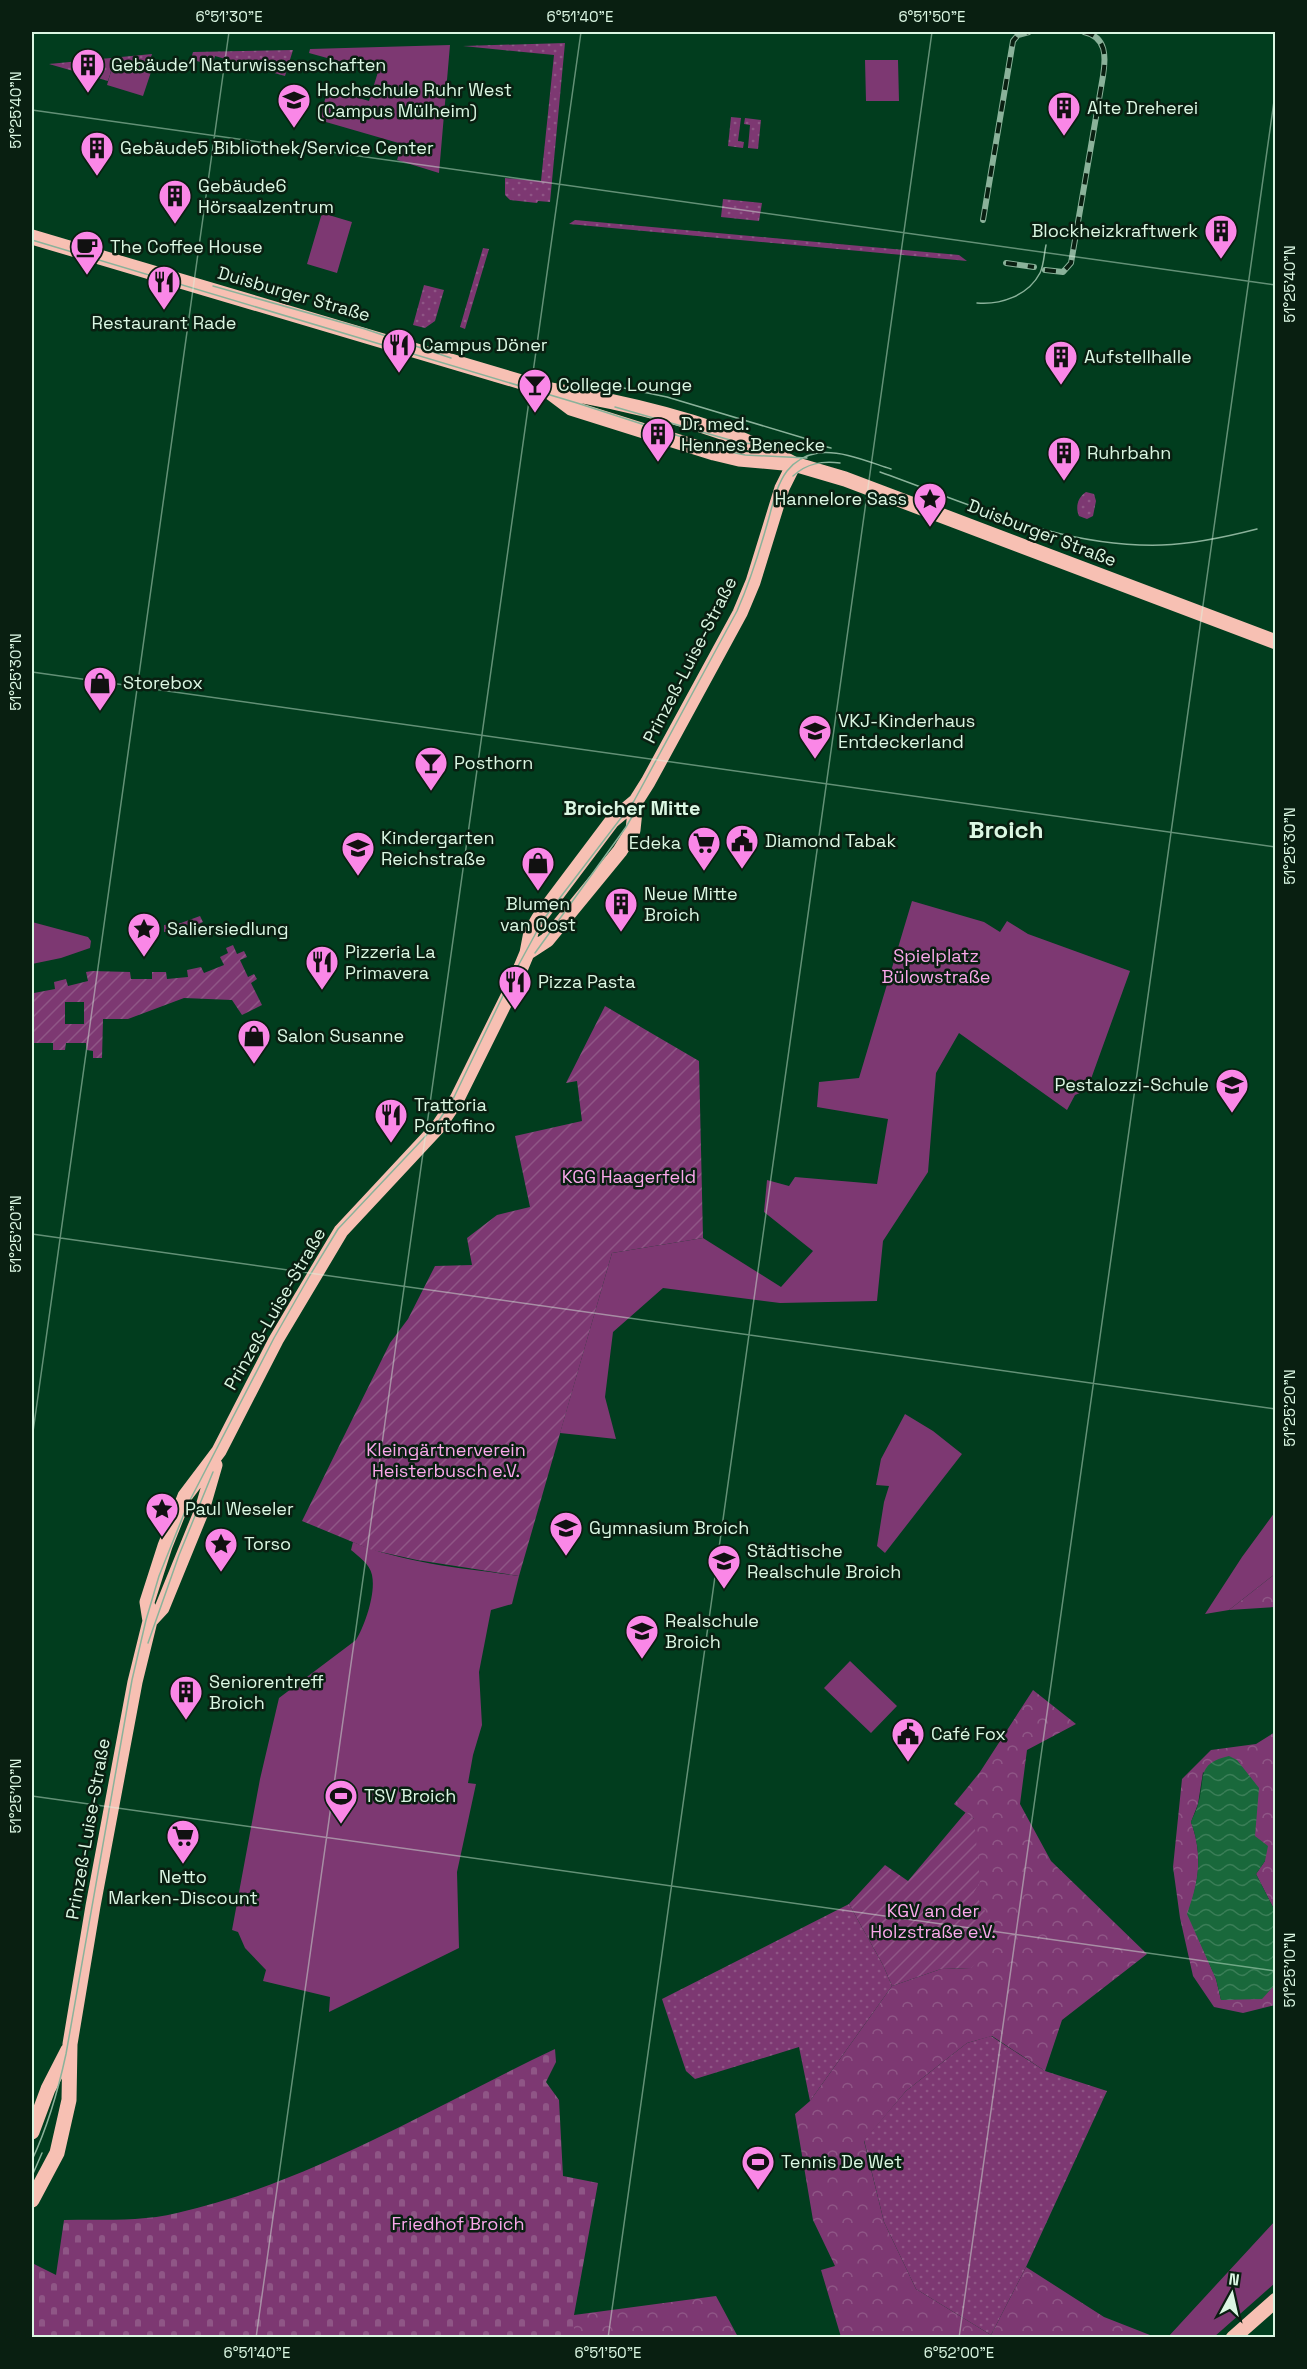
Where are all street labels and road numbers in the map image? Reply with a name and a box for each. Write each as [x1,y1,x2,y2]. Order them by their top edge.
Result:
street label: Duisburger Straße [215,261,373,326]
street label: Duisburger Straße [964,494,1120,572]
street label: Prinzeß-Luise-Straße [638,573,742,747]
street label: Prinzeß-Luise-Straße [219,1223,330,1394]
street label: Prinzeß-Luise-Straße [60,1736,115,1921]

